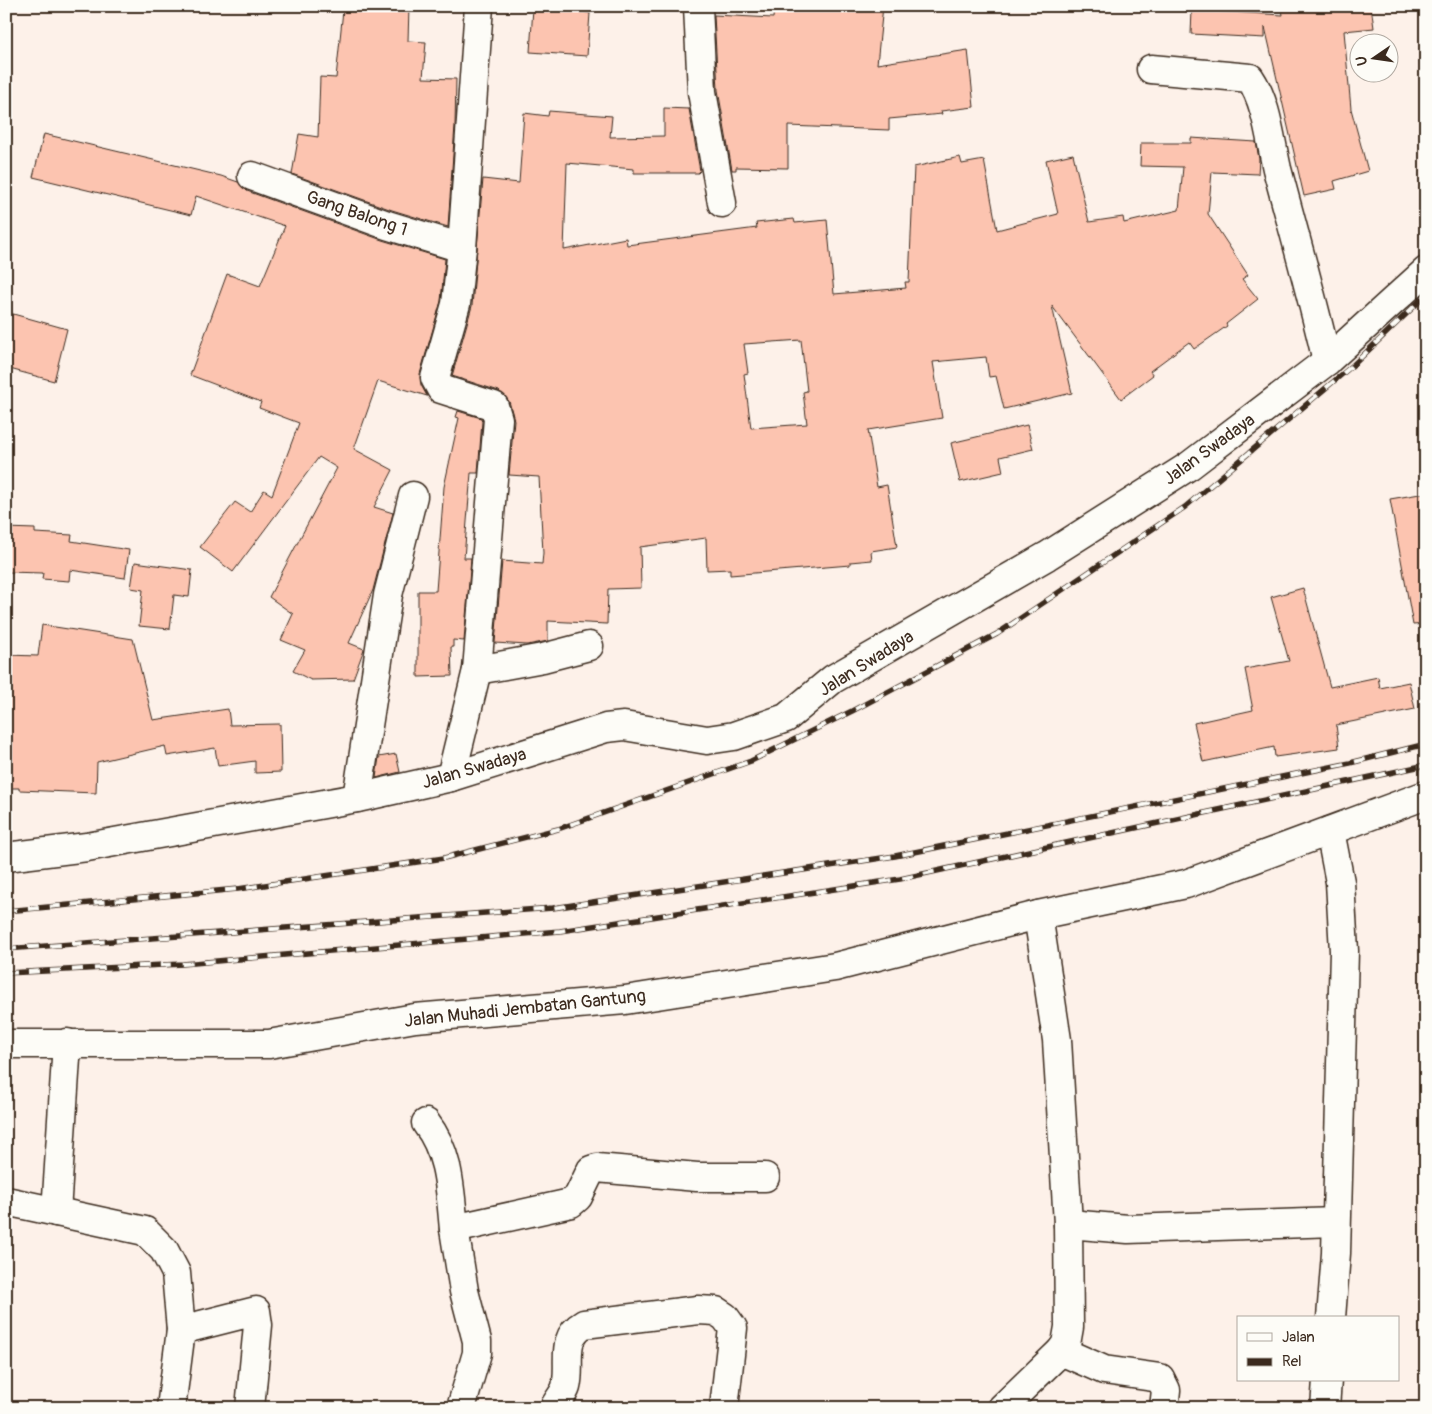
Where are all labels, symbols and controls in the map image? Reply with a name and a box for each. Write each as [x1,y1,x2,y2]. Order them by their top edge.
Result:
north arrow [1350,32,1400,82]
text: U [1352,54,1371,67]
street label: Gang Balong 1 [303,185,410,242]
street label: Jalan Swadaya [1159,409,1260,490]
street label: Jalan Swadaya [815,625,918,702]
street label: Jalan Swadaya [419,743,529,794]
street label: Jalan Muhadi Jembatan Gantung [403,984,647,1033]
legend [1237,1316,1400,1382]
text: Jalan [1282,1328,1315,1347]
text: Rel [1282,1352,1302,1371]

